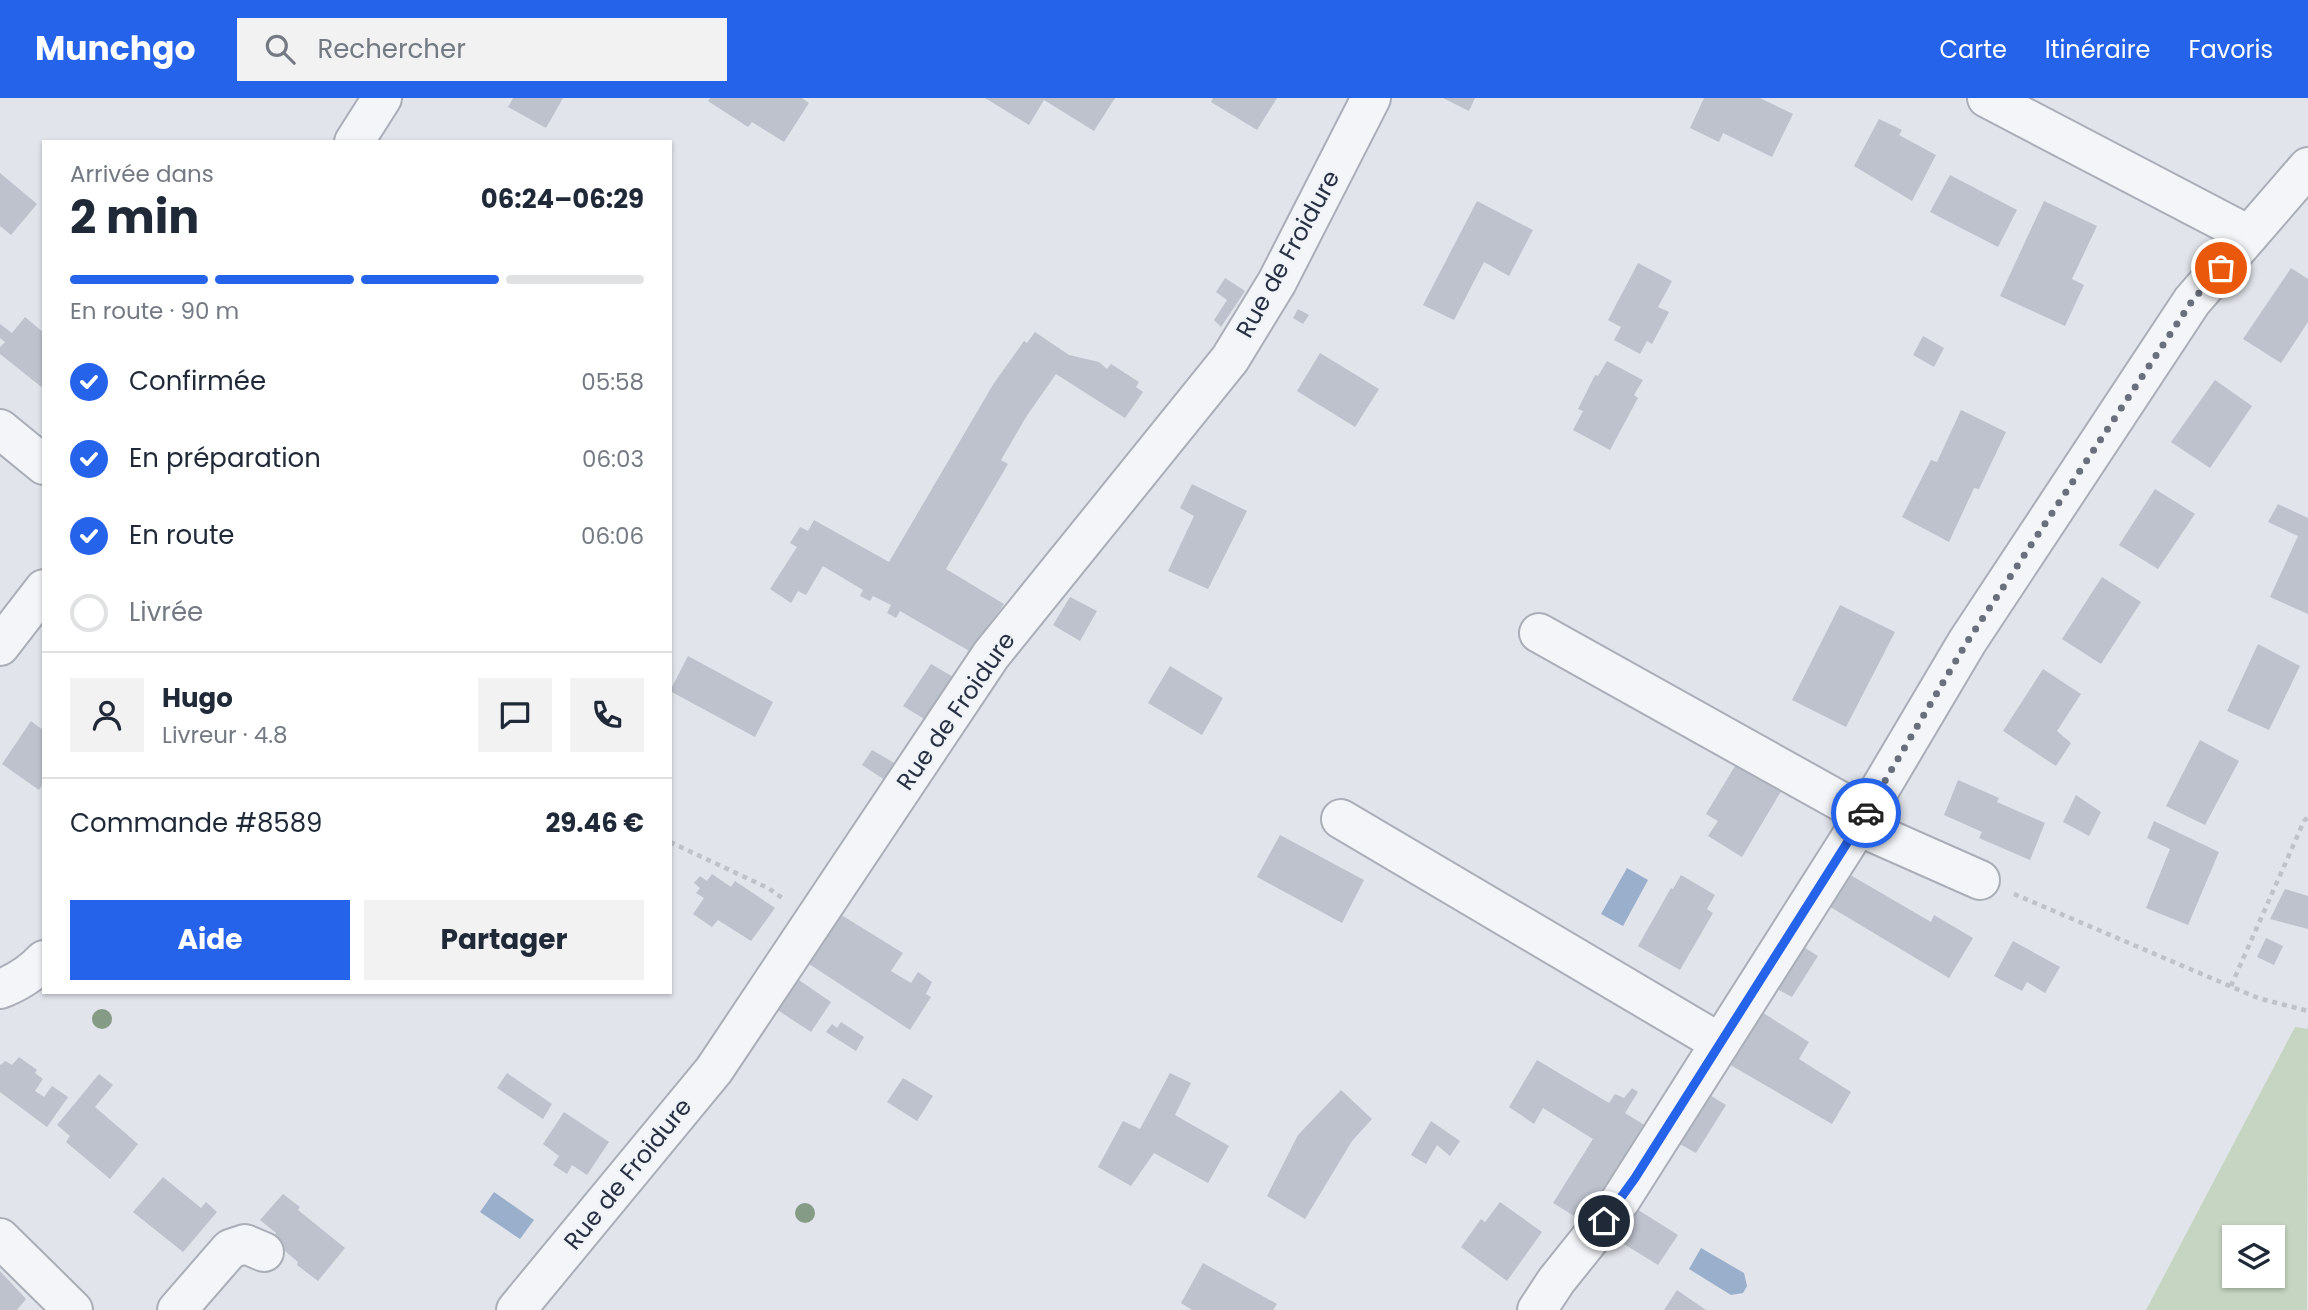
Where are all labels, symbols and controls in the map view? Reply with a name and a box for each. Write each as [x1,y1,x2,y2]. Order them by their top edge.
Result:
search box [237,18,727,81]
text: Munchgo [35,25,195,72]
icon: search [261,30,299,68]
text: Rechercher [317,31,466,67]
text: Carte [1939,33,2007,66]
text: Itinéraire [2045,33,2150,66]
text: Favoris [2188,33,2273,66]
text: Arrivée dans [70,158,214,190]
street label: Rue de Froidure [1228,164,1347,343]
text: 06:24–06:29 [481,181,644,217]
text: 2 min [70,185,199,249]
pin [2191,238,2251,298]
icon: bag [2202,249,2240,287]
text: En route · 90 m [70,295,239,327]
icon: check [70,363,108,401]
text: Confirmée [129,363,266,399]
text: 05:58 [581,366,644,398]
icon: check [70,440,108,478]
text: En préparation [129,440,321,476]
text: 06:03 [582,443,644,475]
icon: check [70,517,108,555]
text: En route [129,517,234,553]
text: 06:06 [581,520,644,552]
text: Livrée [129,594,203,630]
street label: Rue de Froidure [889,625,1023,797]
button: person [70,678,144,752]
button: chat [478,678,552,752]
button: phone [570,678,644,752]
text: Hugo [162,680,233,716]
text: Livreur · 4.8 [162,719,288,751]
courier [1831,778,1901,848]
icon: car [1847,794,1885,832]
text: Commande #8589 [70,805,323,841]
text: 29.46 € [545,805,644,841]
button: Aide [70,900,350,980]
button: Partager [364,900,644,980]
street label: Rue de Froidure [556,1091,699,1257]
pin [1574,1191,1634,1251]
icon: home [1585,1202,1623,1240]
map controls [2222,1225,2285,1288]
button: layers [2222,1225,2285,1288]

